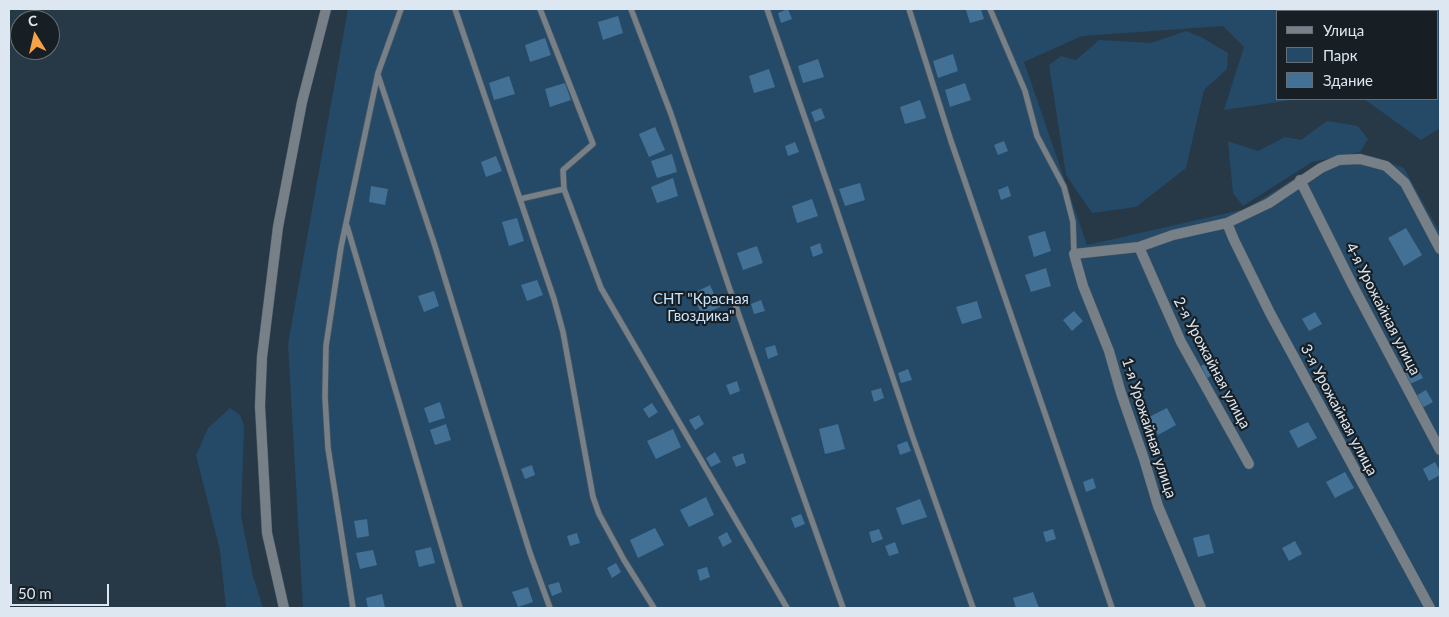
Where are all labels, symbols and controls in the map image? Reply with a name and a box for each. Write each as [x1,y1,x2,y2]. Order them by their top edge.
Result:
north arrow [10,10,60,60]
legend [1276,10,1439,100]
text: С [27,12,39,30]
text: Улица [1323,21,1364,39]
text: Парк [1323,46,1357,64]
text: Здание [1323,71,1373,89]
street label: 4-я Урожайная улица [1342,240,1424,378]
park label: СНТ "Красная Гвоздика" [653,290,749,325]
street label: 2-я Урожайная улица [1170,294,1254,432]
street label: 3-я Урожайная улица [1297,341,1381,479]
street label: 1-я Урожайная улица [1118,356,1180,500]
scale bar [12,574,111,606]
text: 50 m [18,584,52,602]

